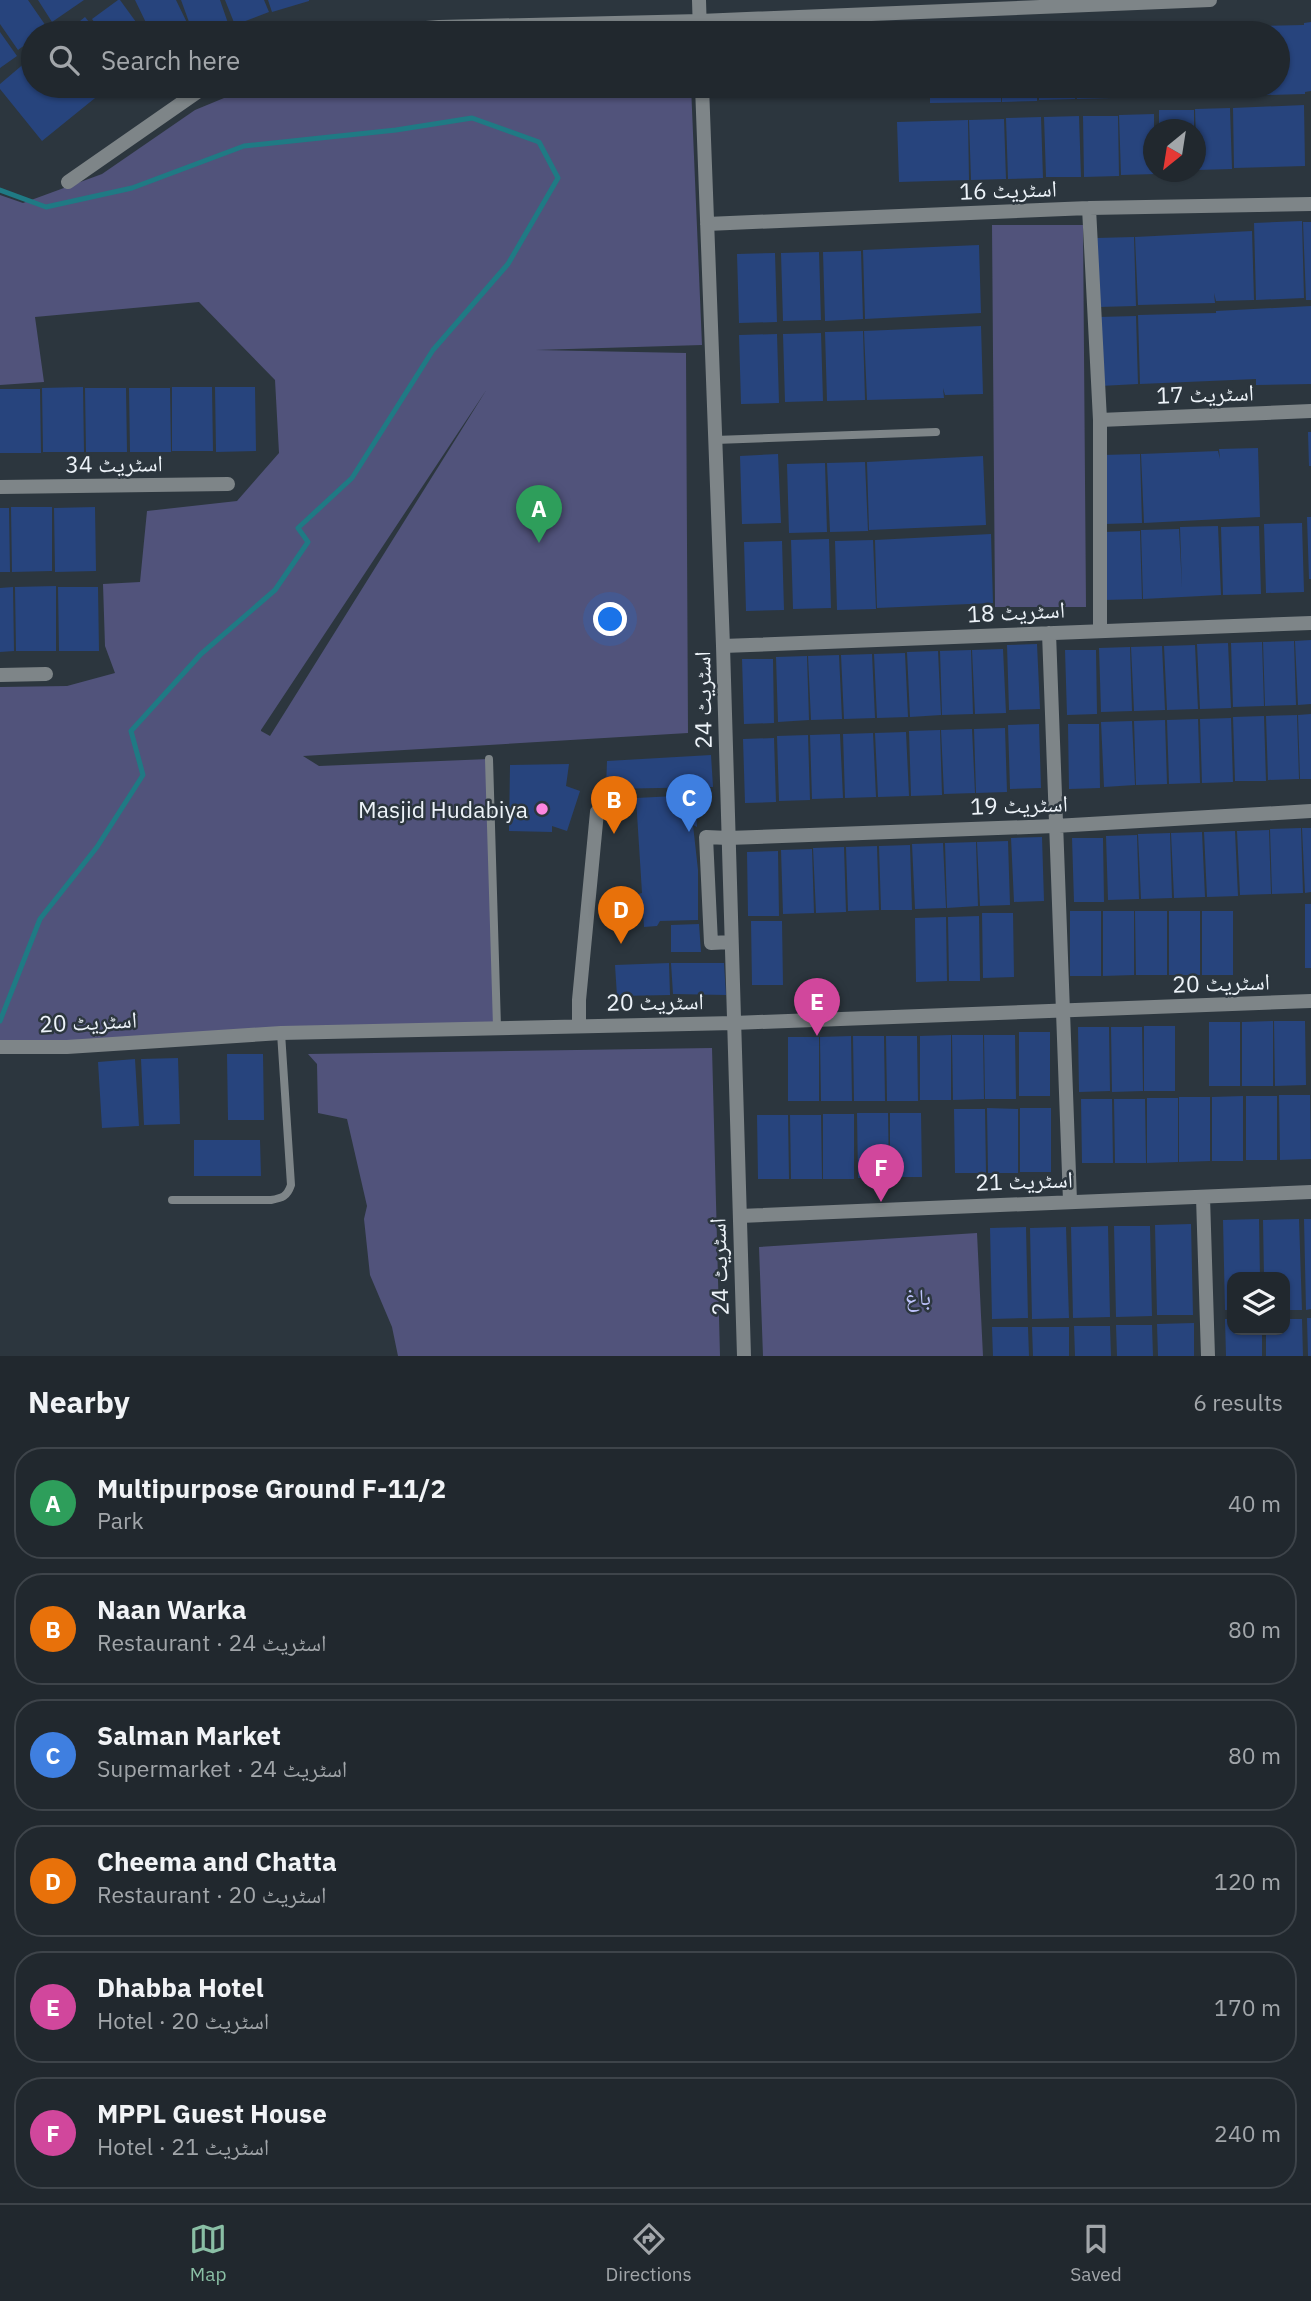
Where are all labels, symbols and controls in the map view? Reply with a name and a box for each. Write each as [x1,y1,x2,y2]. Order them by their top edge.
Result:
search box [21,21,1290,98]
icon: search [45,41,83,79]
text: Search here [101,43,240,77]
north arrow [1143,119,1206,182]
street label: اسٹریٹ 16 [959,172,1057,206]
street label: اسٹریٹ 17 [1156,376,1254,410]
street label: اسٹریٹ 34 [65,447,163,479]
pin: A [516,485,562,543]
street label: اسٹریٹ 18 [966,593,1066,629]
your location [593,602,627,636]
street label: اسٹریٹ 24 [686,651,718,749]
pin: C [666,774,712,832]
pin: B [591,776,637,834]
street label: اسٹریٹ 19 [970,787,1068,821]
place label: Masjid Hudabiya [358,794,528,824]
marker: Masjid Hudabiya [534,801,550,817]
pin: D [598,886,644,944]
street label: اسٹریٹ 20 [1172,965,1270,999]
pin: E [794,978,840,1036]
street label: اسٹریٹ 20 [606,985,704,1017]
street label: اسٹریٹ 20 [38,1003,138,1039]
pin: F [858,1144,904,1202]
street label: اسٹریٹ 21 [975,1163,1073,1197]
street label: اسٹریٹ 24 [701,1218,735,1316]
map controls [1227,1272,1290,1335]
button: layers [1227,1272,1290,1335]
park label: باغ [905,1281,931,1312]
text: Nearby [28,1382,130,1421]
text: 6 results [1193,1387,1283,1417]
text: Multipurpose Ground F-11/2 [97,1471,446,1505]
text: A [45,1488,61,1518]
text: 40 m [1228,1488,1281,1518]
text: Park [97,1505,144,1535]
text: Naan Warka [97,1592,247,1626]
text: B [45,1614,61,1644]
text: 80 m [1228,1614,1281,1644]
text: Restaurant · اسٹریٹ 24 [97,1627,327,1657]
text: Salman Market [97,1718,281,1752]
text: C [46,1740,60,1770]
text: 80 m [1228,1740,1281,1770]
text: Supermarket · اسٹریٹ 24 [97,1753,347,1783]
text: Cheema and Chatta [97,1844,337,1878]
text: D [45,1866,61,1896]
text: 120 m [1214,1866,1281,1896]
text: Restaurant · اسٹریٹ 20 [97,1879,327,1909]
text: Dhabba Hotel [97,1970,264,2004]
text: E [46,1992,60,2022]
text: 170 m [1214,1992,1281,2022]
text: Hotel · اسٹریٹ 20 [97,2005,269,2035]
text: MPPL Guest House [97,2096,327,2130]
text: F [46,2118,60,2148]
text: 240 m [1214,2118,1281,2148]
text: Hotel · اسٹریٹ 21 [97,2131,269,2161]
tab: Map [189,2220,227,2286]
tab: Directions [605,2220,692,2286]
tab: Saved [1070,2220,1122,2286]

